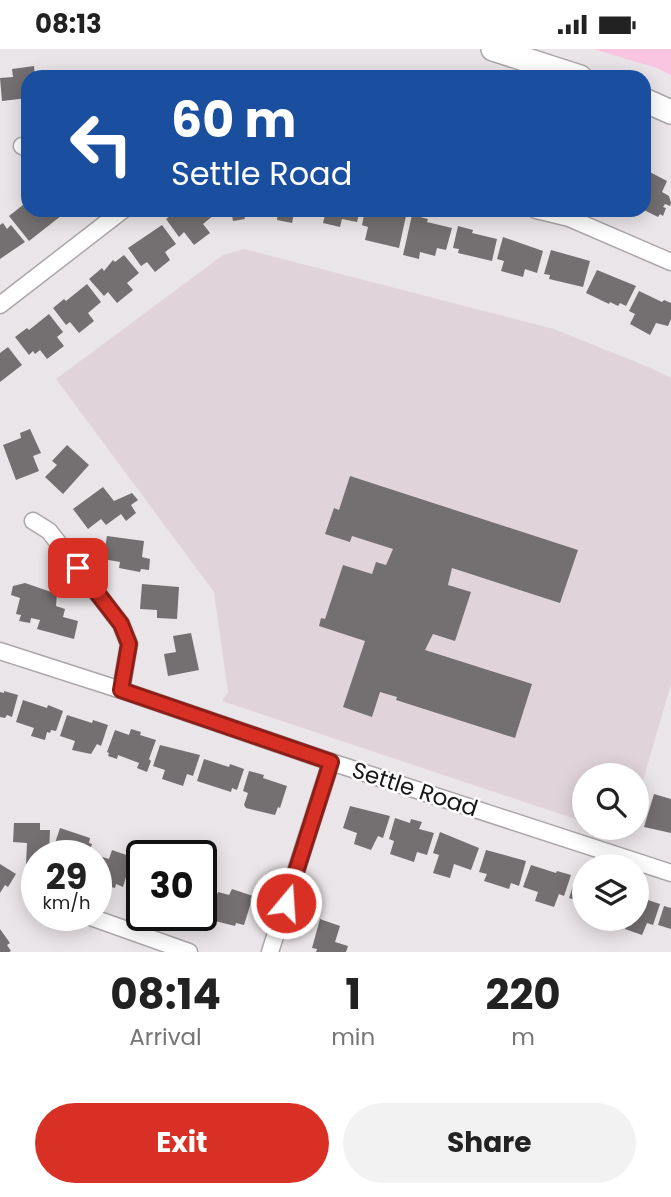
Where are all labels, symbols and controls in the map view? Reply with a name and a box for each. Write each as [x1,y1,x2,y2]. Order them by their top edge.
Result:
text: 08:13 [35,6,102,42]
text: 60 m [171,86,296,154]
icon: left [56,98,147,189]
text: Settle Road [171,151,352,196]
pin [48,538,108,598]
icon: arrive [59,549,97,587]
street label: Settle Road [348,754,482,824]
map controls [572,763,649,931]
button: search [572,763,649,840]
speed limit sign: 30 [126,840,217,931]
text: 29 [46,852,87,901]
button: layers [572,854,649,931]
position arrow [249,866,323,940]
text: km/h [43,890,90,915]
text: 08:14 [110,965,221,1024]
text: 1 [345,965,361,1024]
text: 220 [485,965,561,1024]
text: Arrival [129,1021,202,1053]
text: min [331,1021,375,1053]
text: m [511,1021,535,1053]
button: Exit [35,1103,329,1183]
button: Share [343,1103,636,1183]

